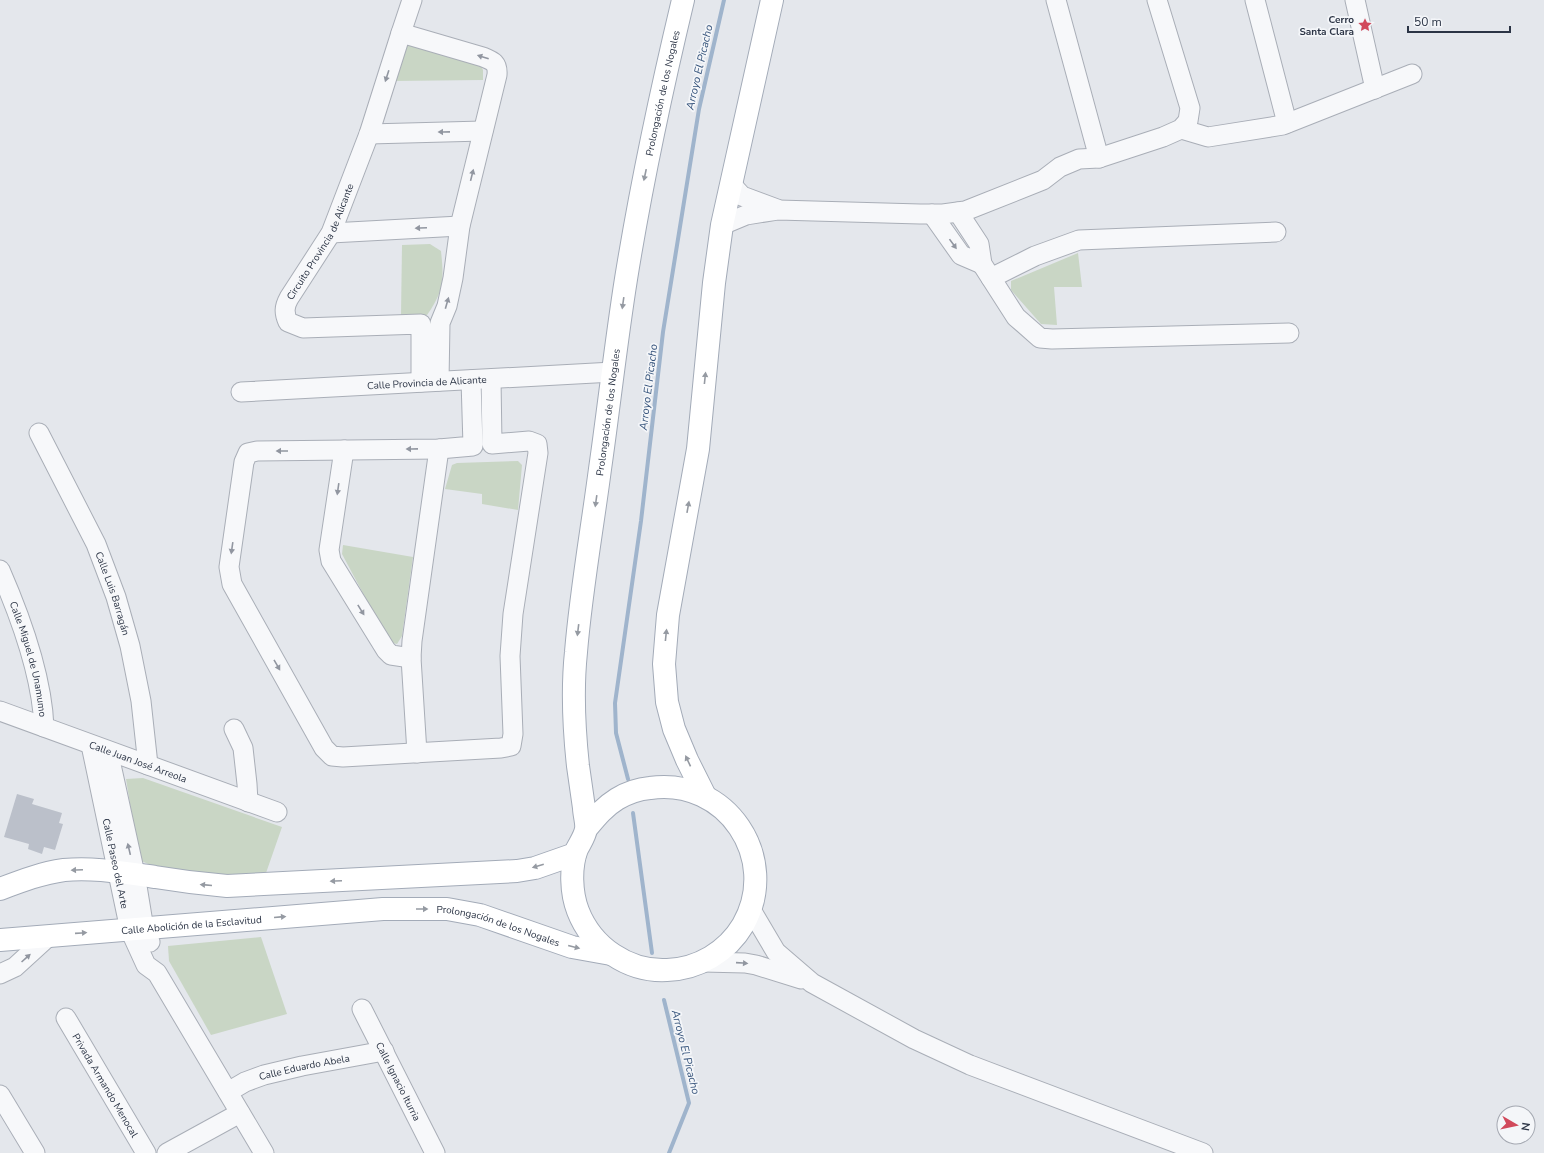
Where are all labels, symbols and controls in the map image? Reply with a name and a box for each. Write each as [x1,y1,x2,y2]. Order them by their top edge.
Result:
scale bar [1408,8,1510,34]
place label: Cerro Santa Clara [1300,13,1354,39]
text: 50 m [1414,14,1442,30]
place icon: Cerro Santa Clara [1357,17,1373,33]
water label: Arroyo El Picacho [682,23,717,112]
street label: Prolongación de los Nogales [643,29,684,157]
one-way arrow [476,54,488,60]
one-way arrow [384,71,390,83]
one-way arrow [437,129,450,135]
one-way arrow [470,169,476,182]
one-way arrow [642,169,648,181]
street label: Circuito Provincia de Alicante [284,182,357,303]
one-way arrow [414,225,427,231]
one-way arrow [949,238,957,249]
one-way arrow [444,297,450,309]
one-way arrow [620,297,626,309]
water label: Arroyo El Picacho [636,343,661,432]
street label: Prolongación de los Nogales [593,348,624,477]
one-way arrow [702,372,709,384]
street label: Calle Provincia de Alicante [367,373,487,393]
one-way arrow [405,446,418,452]
one-way arrow [275,448,288,454]
one-way arrow [335,483,341,495]
one-way arrow [593,495,599,507]
one-way arrow [685,501,691,513]
one-way arrow [229,542,235,554]
street label: Calle Luis Barragán [91,550,133,637]
street label: Calle Miguel de Unamumo [6,599,49,718]
one-way arrow [357,605,365,615]
one-way arrow [575,624,581,636]
one-way arrow [663,629,670,641]
one-way arrow [274,659,281,671]
street label: Calle Juan José Arreola [87,738,189,787]
one-way arrow [684,755,691,767]
street label: Calle Paseo del Arte [99,817,131,910]
one-way arrow [126,843,132,855]
one-way arrow [532,864,545,870]
one-way arrow [71,866,83,873]
one-way arrow [329,878,342,884]
one-way arrow [200,881,212,888]
street label: Prolongación de los Nogales [437,903,562,950]
one-way arrow [416,906,429,912]
street label: Calle Abolición de la Esclavitud [121,913,262,938]
one-way arrow [274,914,286,921]
one-way arrow [75,930,87,937]
one-way arrow [568,944,580,950]
one-way arrow [21,953,32,962]
one-way arrow [736,960,748,967]
water label: Arroyo El Picacho [668,1007,703,1096]
street label: Privada Armando Menocal [69,1031,141,1140]
street label: Calle Ignacio Iturria [372,1040,424,1124]
street label: Calle Eduardo Abela [257,1051,351,1084]
north arrow [1496,1105,1536,1145]
text: N [1517,1121,1533,1132]

